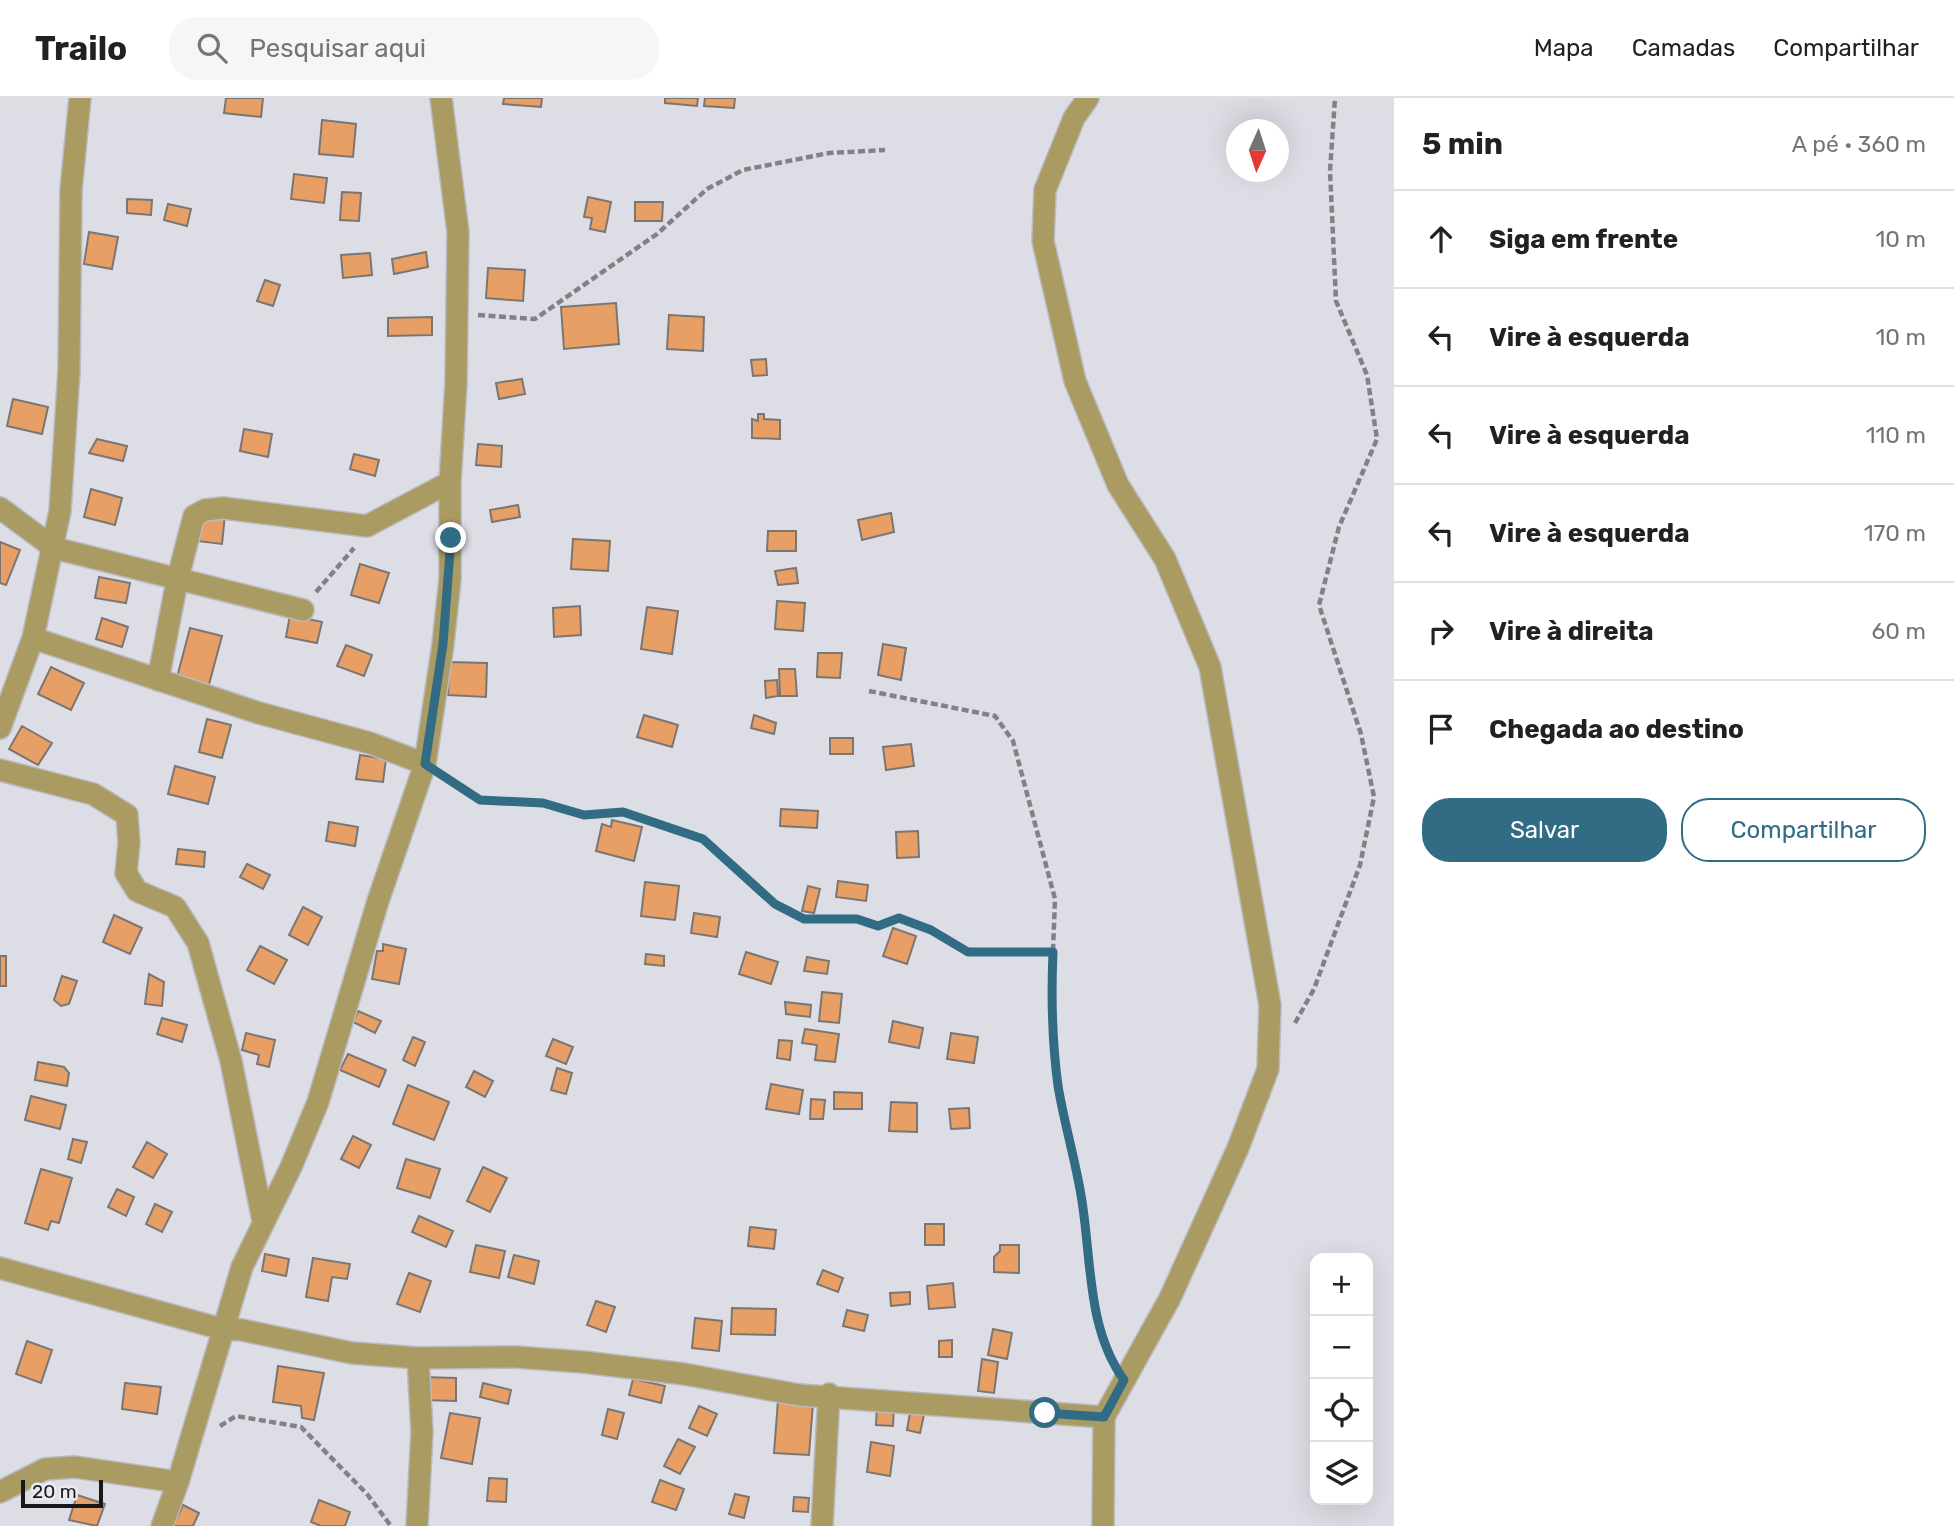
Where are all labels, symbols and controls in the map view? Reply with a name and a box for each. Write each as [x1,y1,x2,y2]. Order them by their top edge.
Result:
search box [169,17,659,80]
text: Trailo [35,29,127,68]
icon: search [193,29,231,67]
text: Pesquisar aqui [249,33,426,64]
text: Mapa [1534,34,1594,62]
text: Camadas [1632,34,1735,62]
text: Compartilhar [1773,34,1919,62]
north arrow [1226,119,1289,182]
text: 5 min [1422,126,1503,162]
text: A pé · 360 m [1792,130,1926,158]
icon: ahead [1422,220,1460,258]
text: Siga em frente [1489,224,1678,255]
text: 10 m [1875,225,1926,253]
icon: left [1422,318,1460,356]
text: Vire à esquerda [1489,322,1690,353]
text: 10 m [1875,323,1926,351]
icon: left [1422,416,1460,454]
text: Vire à esquerda [1489,420,1690,451]
text: 110 m [1866,421,1926,449]
icon: left [1422,514,1460,552]
text: Vire à esquerda [1489,518,1690,549]
text: 170 m [1864,519,1926,547]
route end [435,522,466,553]
icon: right [1422,612,1460,650]
text: Vire à direita [1489,616,1654,647]
text: 60 m [1871,617,1926,645]
icon: arrive [1422,710,1460,748]
text: Chegada ao destino [1489,714,1744,745]
button: Salvar [1422,798,1667,862]
button: Compartilhar [1681,798,1926,862]
map controls [1310,1253,1373,1505]
button: + [1310,1253,1373,1316]
button: − [1310,1316,1373,1379]
button: locate [1310,1379,1373,1442]
route start [1029,1397,1060,1428]
button: layers [1310,1442,1373,1505]
scale bar [21,1477,103,1509]
text: 20 m [32,1480,77,1503]

